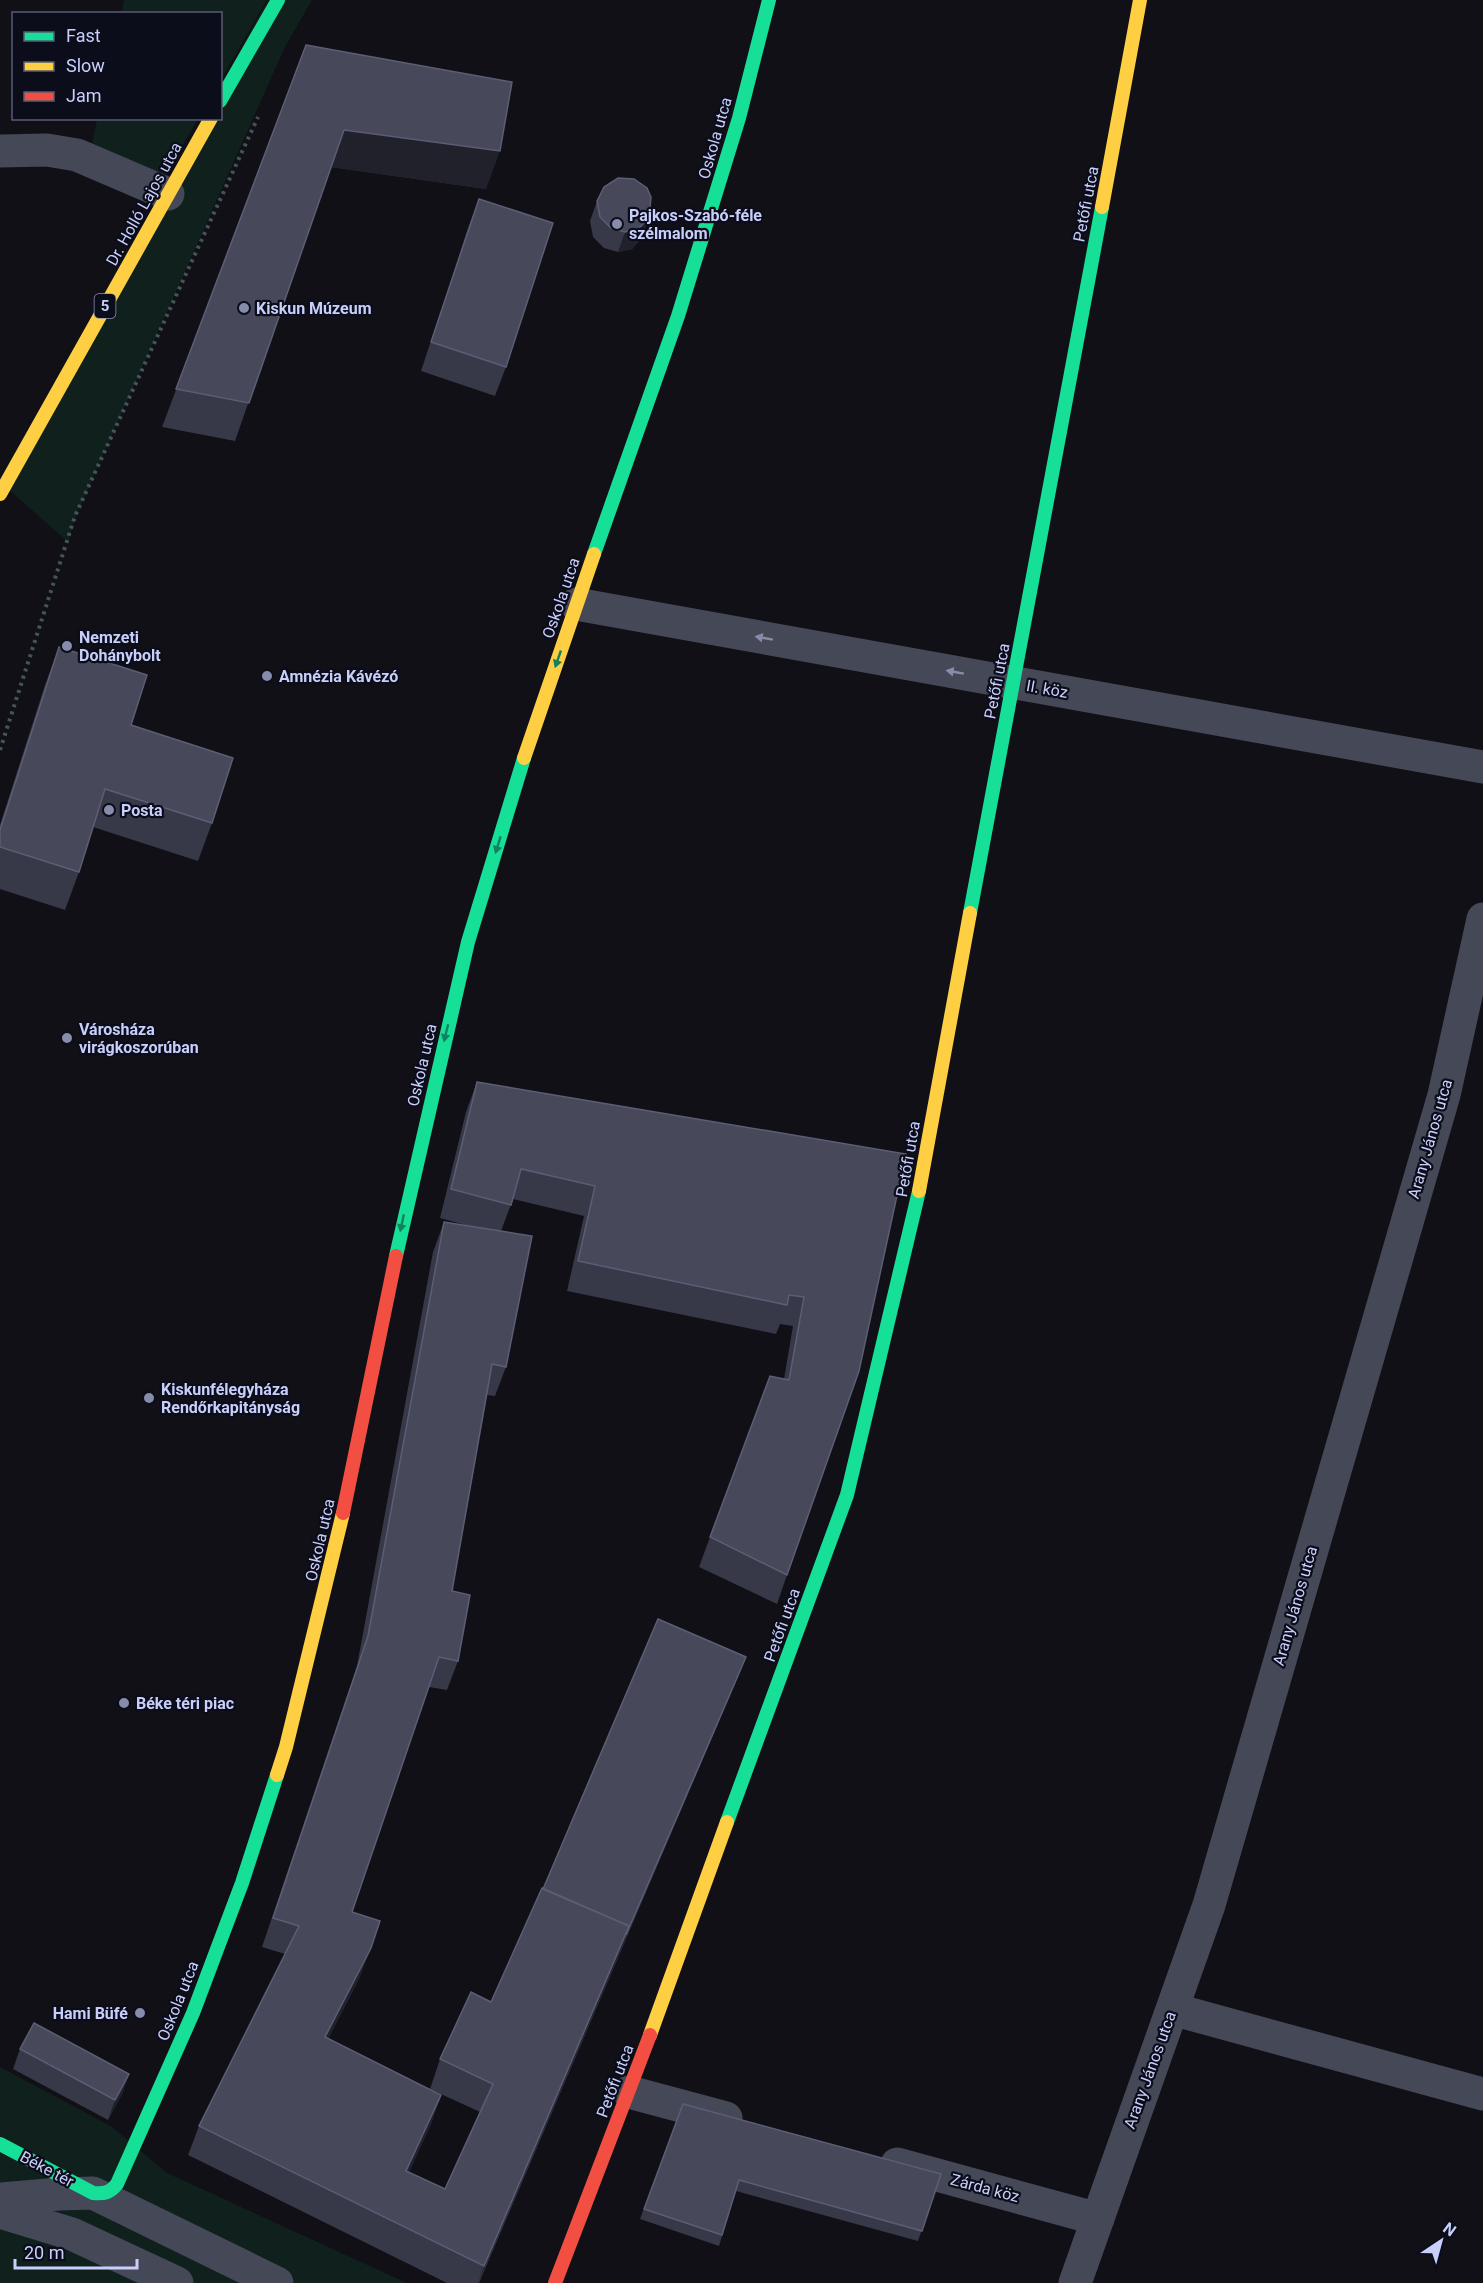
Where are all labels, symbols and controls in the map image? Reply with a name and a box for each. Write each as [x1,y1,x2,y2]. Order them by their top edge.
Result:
legend [12,12,222,120]
text: Fast [66,25,101,46]
text: Slow [66,55,105,76]
text: Jam [66,85,102,106]
street label: Oskola utca [694,95,736,181]
street label: Dr. Holló Lajos utca [102,139,186,269]
street label: Petőfi utca [1069,165,1103,243]
place label: Pajkos-Szabó-féle szélmalom [629,206,762,243]
marker: Pajkos-Szabó-féle szélmalom [610,217,624,231]
road number: 5 [94,294,116,318]
place label: Kiskun Múzeum [256,299,372,318]
marker: Kiskun Múzeum [237,301,251,315]
street label: Oskola utca [538,555,584,641]
place label: Nemzeti Dohánybolt [79,628,161,665]
one-way arrow [754,633,773,642]
marker: Nemzeti Dohánybolt [60,639,74,653]
street label: Petőfi utca [980,642,1014,720]
one-way arrow [552,650,562,668]
place label: Amnézia Kávézó [279,667,398,686]
one-way arrow [946,667,965,676]
marker: Amnézia Kávézó [260,669,274,683]
street label: II. köz [1025,676,1069,702]
place label: Posta [121,801,163,820]
marker: Posta [102,803,116,817]
one-way arrow [493,836,502,854]
place label: Városháza virágkoszorúban [79,1020,199,1057]
street label: Oskola utca [403,1022,441,1108]
one-way arrow [441,1024,451,1042]
marker: Városháza virágkoszorúban [60,1031,74,1045]
street label: Arany János utca [1404,1077,1456,1201]
street label: Petőfi utca [892,1120,924,1198]
one-way arrow [397,1214,407,1232]
place label: Kiskunfélegyháza Rendőrkapitányság [161,1380,300,1417]
marker: Kiskunfélegyháza Rendőrkapitányság [142,1391,156,1405]
street label: Oskola utca [301,1497,339,1583]
street label: Arany János utca [1269,1544,1321,1668]
street label: Petőfi utca [760,1586,804,1664]
place label: Béke téri piac [136,1694,234,1713]
marker: Béke téri piac [117,1696,131,1710]
street label: Oskola utca [153,1958,203,2044]
place label: Hami Büfé [53,2004,128,2023]
marker: Hami Büfé [133,2006,147,2020]
street label: Arany János utca [1120,2009,1180,2131]
street label: Petőfi utca [592,2042,638,2120]
street label: Béke tér [17,2147,78,2191]
street label: Zárda köz [949,2170,1021,2206]
north arrow [1411,2211,1471,2271]
text: N [1439,2218,1460,2240]
scale bar [15,2232,136,2270]
text: 20 m [24,2242,64,2263]

